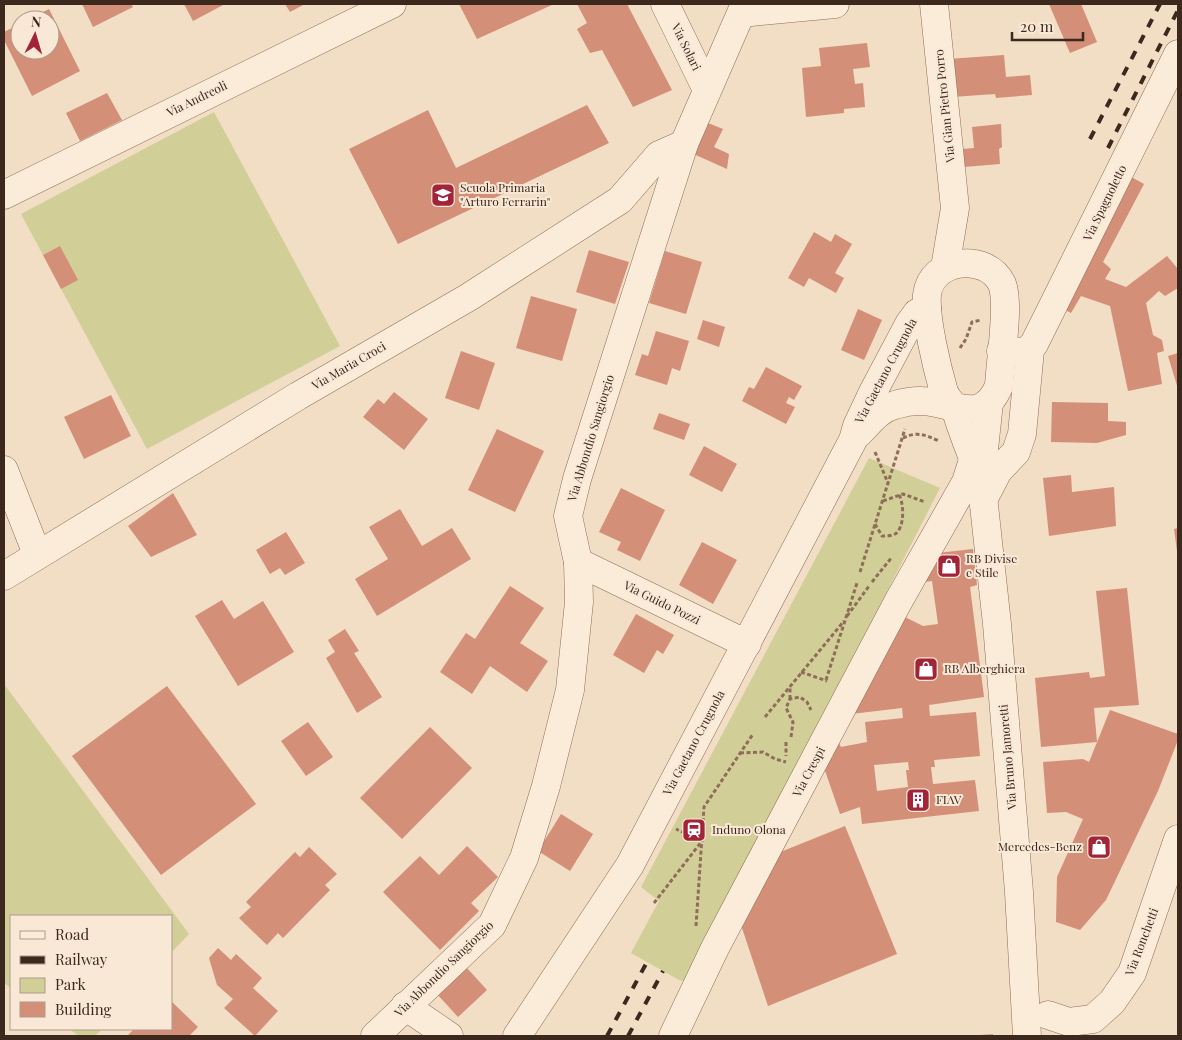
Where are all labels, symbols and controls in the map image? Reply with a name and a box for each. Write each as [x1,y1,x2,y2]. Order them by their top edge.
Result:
north arrow [10,10,60,60]
scale bar [1012,10,1083,42]
text: N [30,12,42,31]
text: 20 m [1020,16,1054,36]
street label: Via Solari [668,19,705,73]
street label: Via Gian Pietro Porro [930,48,958,164]
street label: Via Andreoli [163,76,230,120]
street label: Via Spagnoletto [1078,161,1130,244]
place label: Scuola Primaria "Arturo Ferrarin" [460,179,550,209]
school or university icon: Scuola Primaria "Arturo Ferrarin" [430,182,456,208]
street label: Via Gaetano Crugnola [850,315,920,427]
street label: Via Maria Croci [308,337,389,393]
street label: Via Abbondio Sangiorgio [563,372,617,504]
place label: RB Divise e Stile [966,550,1017,580]
shop icon: RB Divise e Stile [936,553,962,579]
street label: Via Guido Pozzi [621,576,704,628]
shop icon: RB Alberghiera [913,656,939,682]
place label: RB Alberghiera [944,660,1025,676]
street label: Via Gaetano Crugnola [658,687,728,799]
street label: Via Bruno Jamoretti [994,703,1020,811]
street label: Via Crespi [788,743,828,800]
building icon: FIAV [905,787,931,813]
place label: FIAV [936,791,962,807]
station icon: Induno Olona [681,817,707,843]
place label: Induno Olona [712,821,786,837]
shop icon: Mercedes-Benz [1086,834,1112,860]
place label: Mercedes-Benz [998,838,1082,854]
street label: Via Ronchetti [1120,905,1162,979]
legend [10,915,172,1030]
street label: Via Abbondio Sangiorgio [390,916,497,1020]
text: Road [55,924,89,944]
text: Railway [55,949,108,969]
text: Park [55,974,87,994]
text: Building [55,999,112,1019]

